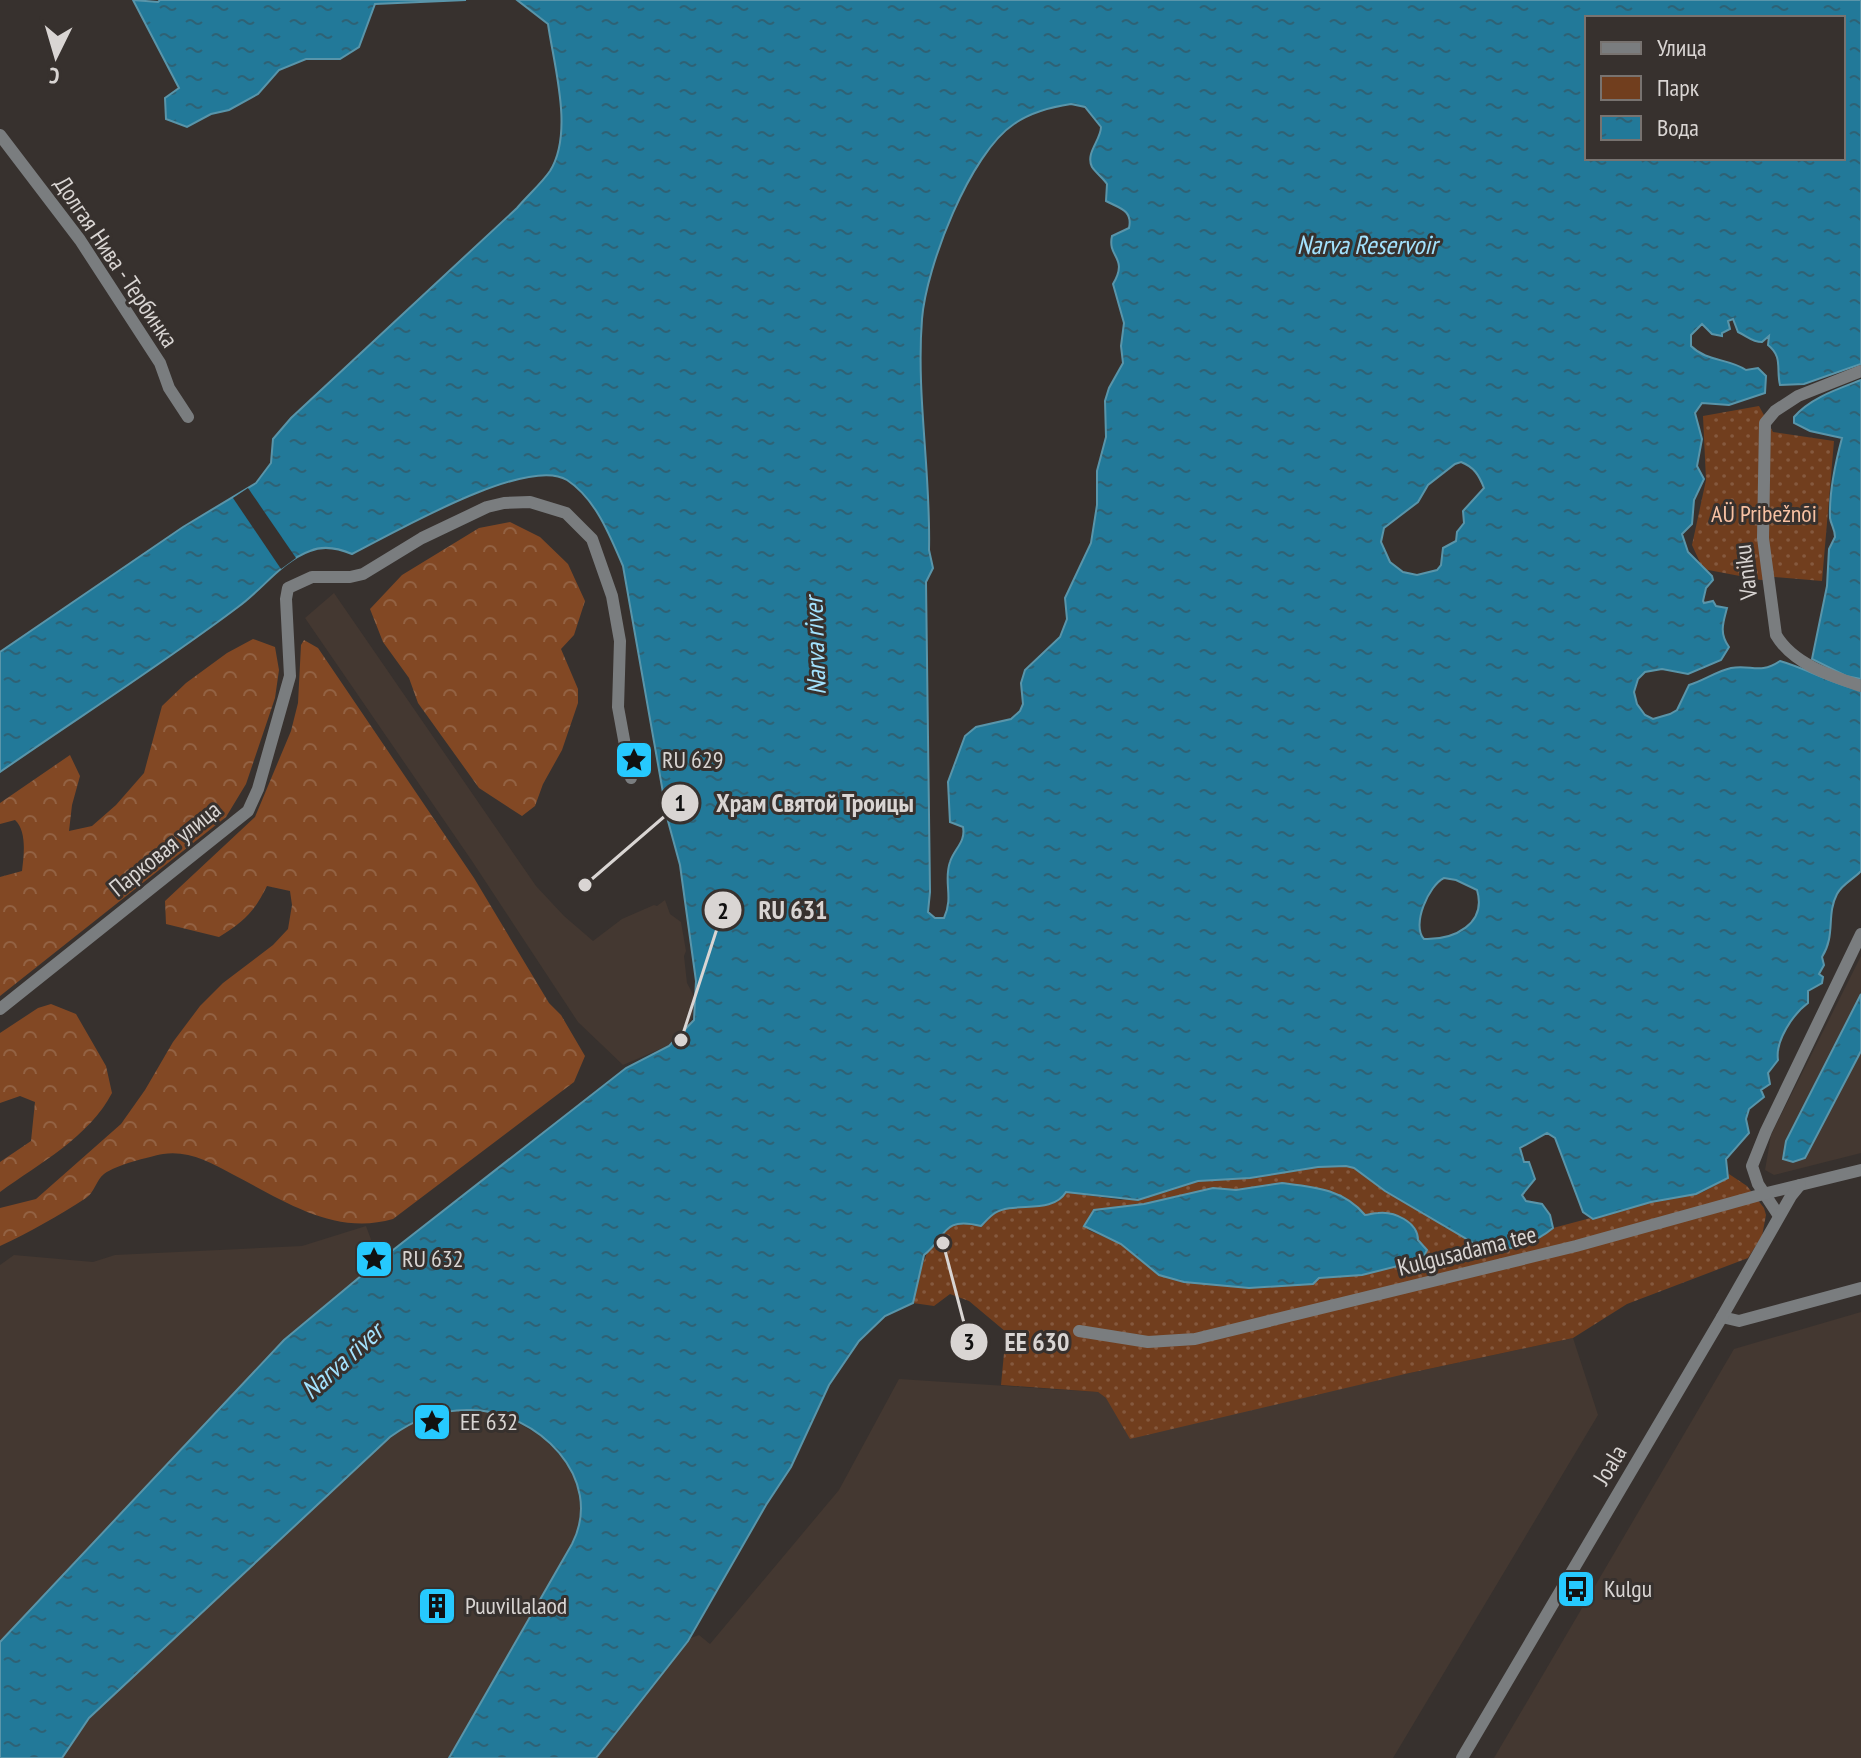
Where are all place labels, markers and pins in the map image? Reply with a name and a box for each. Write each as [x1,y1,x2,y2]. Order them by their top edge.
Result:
place icon: RU 629 [613,739,655,781]
place label: RU 629 [662,744,724,775]
callout: Храм Святой Троицы [660,778,931,828]
callout: RU 631 [703,885,844,935]
place icon: RU 632 [353,1238,395,1280]
place label: RU 632 [402,1243,464,1274]
callout: EE 630 [949,1317,1086,1367]
place icon: EE 632 [411,1401,453,1443]
place label: EE 632 [460,1406,518,1437]
bus stop icon: Kulgu [1555,1568,1597,1610]
place label: Kulgu [1604,1573,1652,1604]
building icon: Puuvillalaod [416,1585,458,1627]
place label: Puuvillalaod [465,1590,567,1621]

